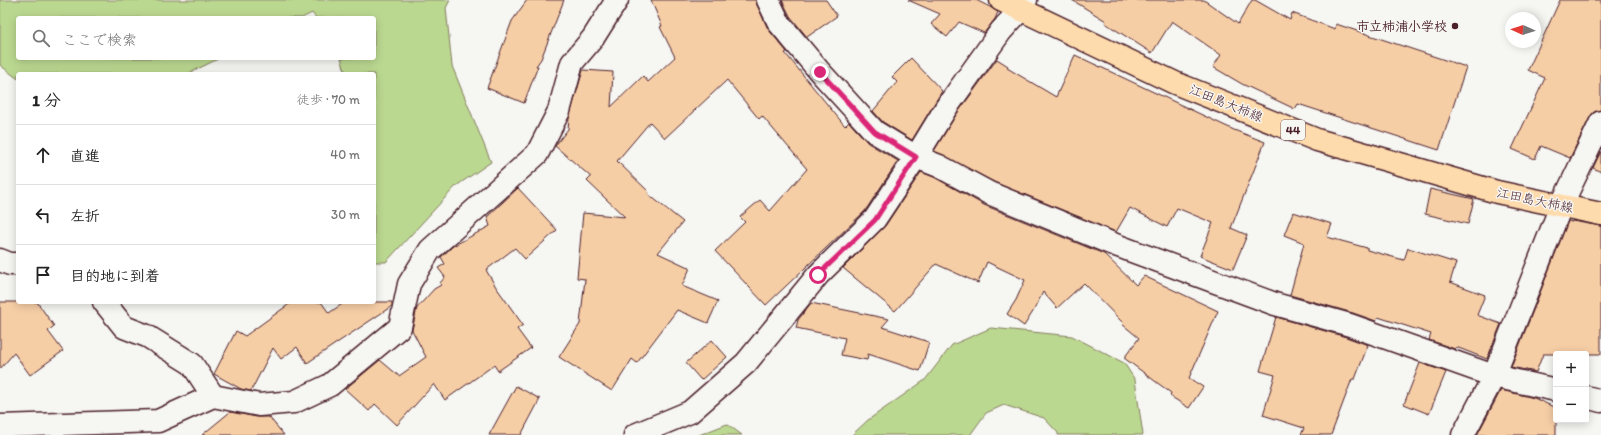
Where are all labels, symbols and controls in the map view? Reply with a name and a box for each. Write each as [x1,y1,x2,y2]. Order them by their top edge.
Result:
north arrow [1505,12,1541,48]
search box [16,16,376,60]
place label: 市立柿浦小学校 [1356,19,1447,34]
marker: 市立柿浦小学校 [1450,21,1460,31]
icon: search [30,27,52,49]
text: ここで検索 [62,31,137,49]
route end [811,63,829,81]
street label: 江田島大柿線 [1187,81,1266,125]
text: 1 分 [32,90,61,110]
text: 徒歩 · 70 m [297,92,360,107]
road number: 44 [1281,120,1305,140]
icon: ahead [32,144,54,166]
text: 直進 [70,147,100,165]
text: 40 m [330,147,360,162]
street label: 江田島大柿線 [1495,185,1576,216]
icon: left [32,204,54,226]
text: 左折 [70,207,100,225]
text: 30 m [331,207,360,222]
icon: arrive [32,264,54,286]
route start [809,266,827,284]
text: 目的地に到着 [70,267,160,285]
map controls [1553,351,1589,423]
button: + [1553,351,1589,387]
button: − [1553,387,1589,423]

